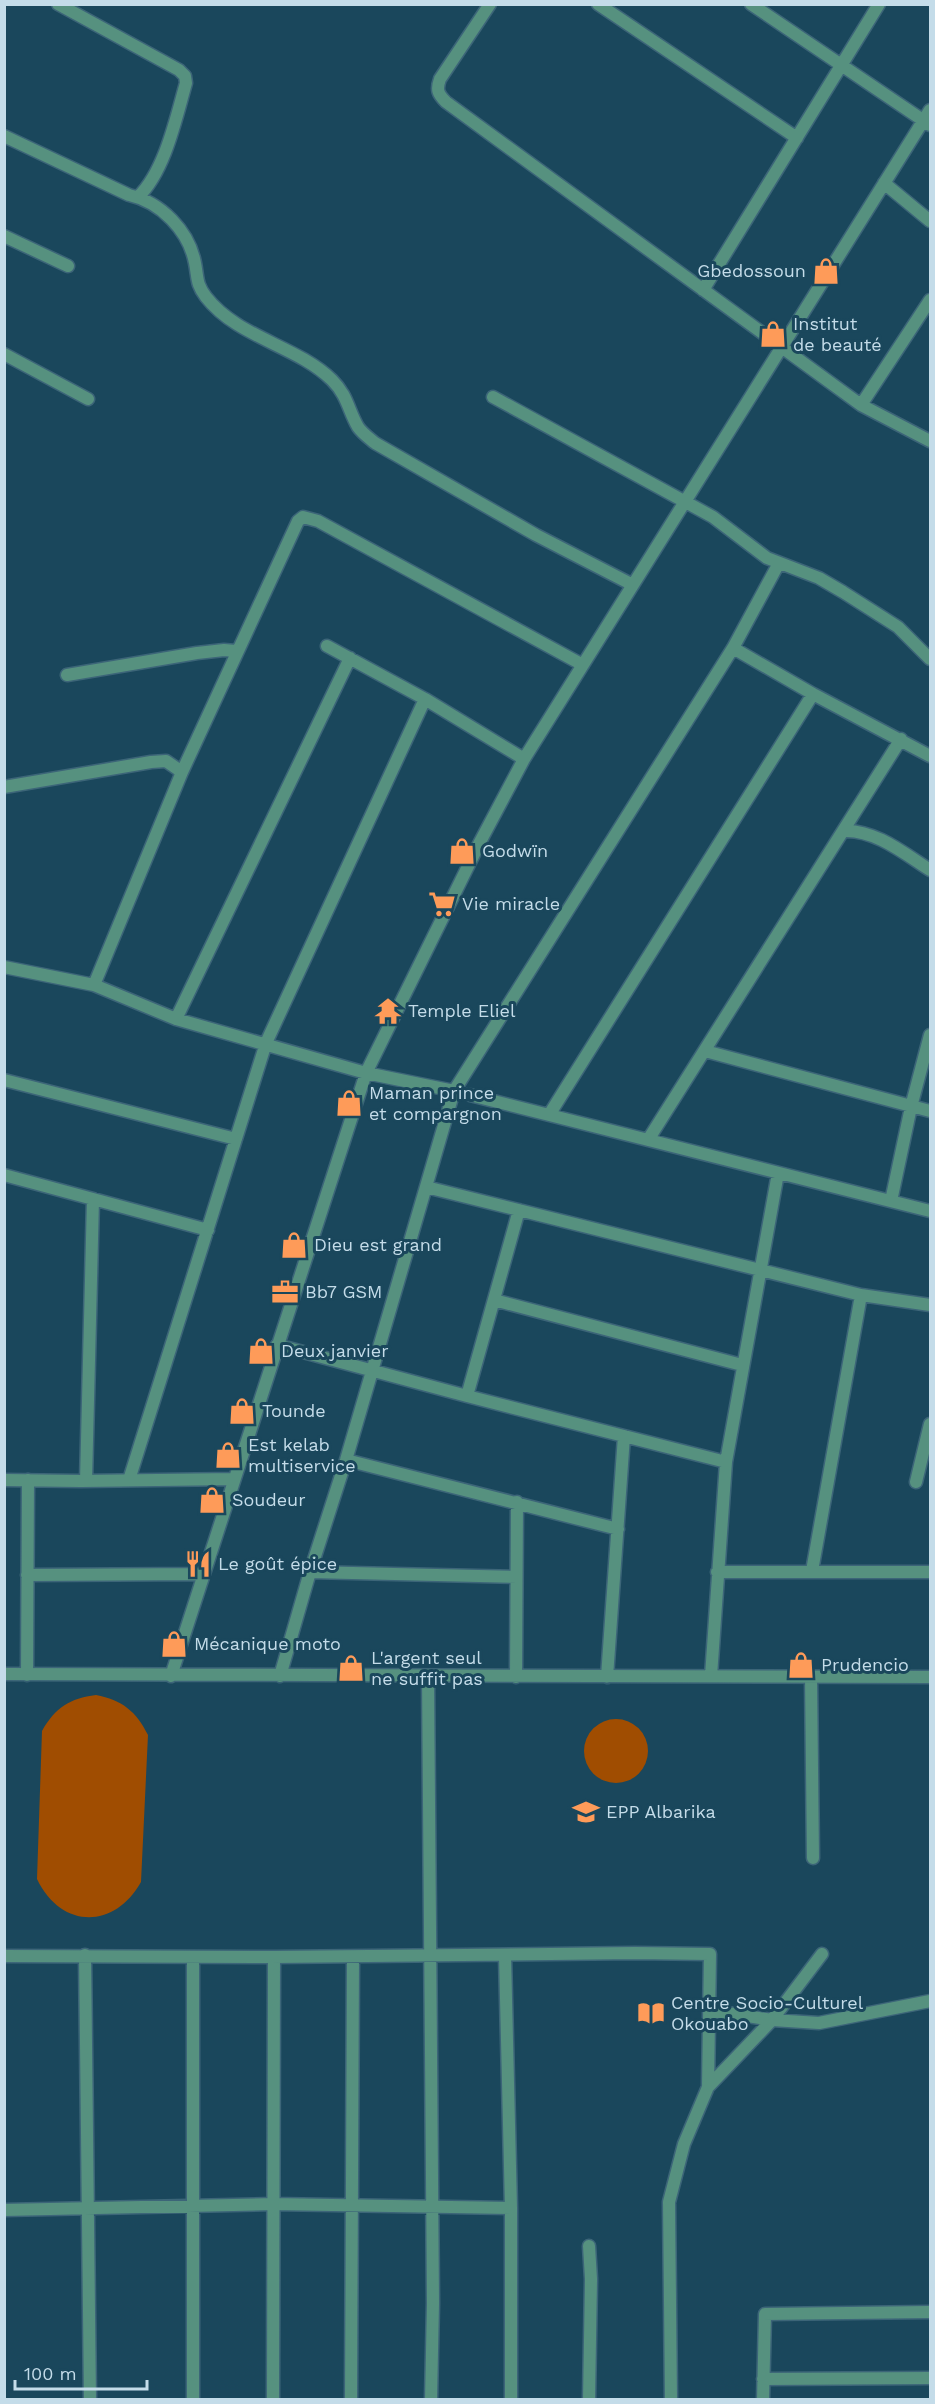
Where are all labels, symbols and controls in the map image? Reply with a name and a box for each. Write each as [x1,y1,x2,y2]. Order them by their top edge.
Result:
shop icon: Gbedossoun [811,256,841,286]
place label: Gbedossoun [697,260,806,281]
place label: Institut de beauté [793,313,882,355]
shop icon: Institut de beauté [758,319,788,349]
shop icon: Godwïn [447,836,477,866]
place label: Godwïn [482,840,548,861]
supermarket icon: Vie miracle [427,889,457,919]
place label: Vie miracle [462,893,560,914]
temple icon: Temple Eliel [373,996,403,1026]
place label: Temple Eliel [408,1000,516,1021]
place label: Maman prince et compargnon [369,1082,502,1124]
shop icon: Maman prince et compargnon [334,1088,364,1118]
shop icon: Dieu est grand [279,1230,309,1260]
place label: Dieu est grand [314,1234,442,1255]
office icon: Bb7 GSM [270,1277,300,1307]
place label: Bb7 GSM [305,1281,382,1302]
shop icon: Deux janvier [246,1336,276,1366]
place label: Deux janvier [281,1340,389,1361]
shop icon: Tounde [227,1396,257,1426]
place label: Tounde [262,1400,326,1421]
place label: Est kelab multiservice [248,1434,356,1476]
shop icon: Est kelab multiservice [213,1440,243,1470]
shop icon: Soudeur [197,1485,227,1515]
place label: Soudeur [232,1489,306,1510]
restaurant icon: Le goût épice [183,1549,213,1579]
place label: Le goût épice [218,1553,337,1574]
shop icon: Mécanique moto [159,1629,189,1659]
place label: Mécanique moto [194,1633,341,1654]
place label: L'argent seul ne suffit pas [371,1647,483,1689]
shop icon: Prudencio [786,1650,816,1680]
shop icon: L'argent seul ne suffit pas [336,1653,366,1683]
place label: Prudencio [821,1654,909,1675]
school or university icon: EPP Albarika [571,1797,601,1827]
place label: EPP Albarika [606,1801,716,1822]
place label: Centre Socio-Culturel Okouabo [671,1992,864,2034]
library icon: Centre Socio-Culturel Okouabo [636,1998,666,2028]
scale bar [15,2353,147,2391]
text: 100 m [24,2363,77,2384]

